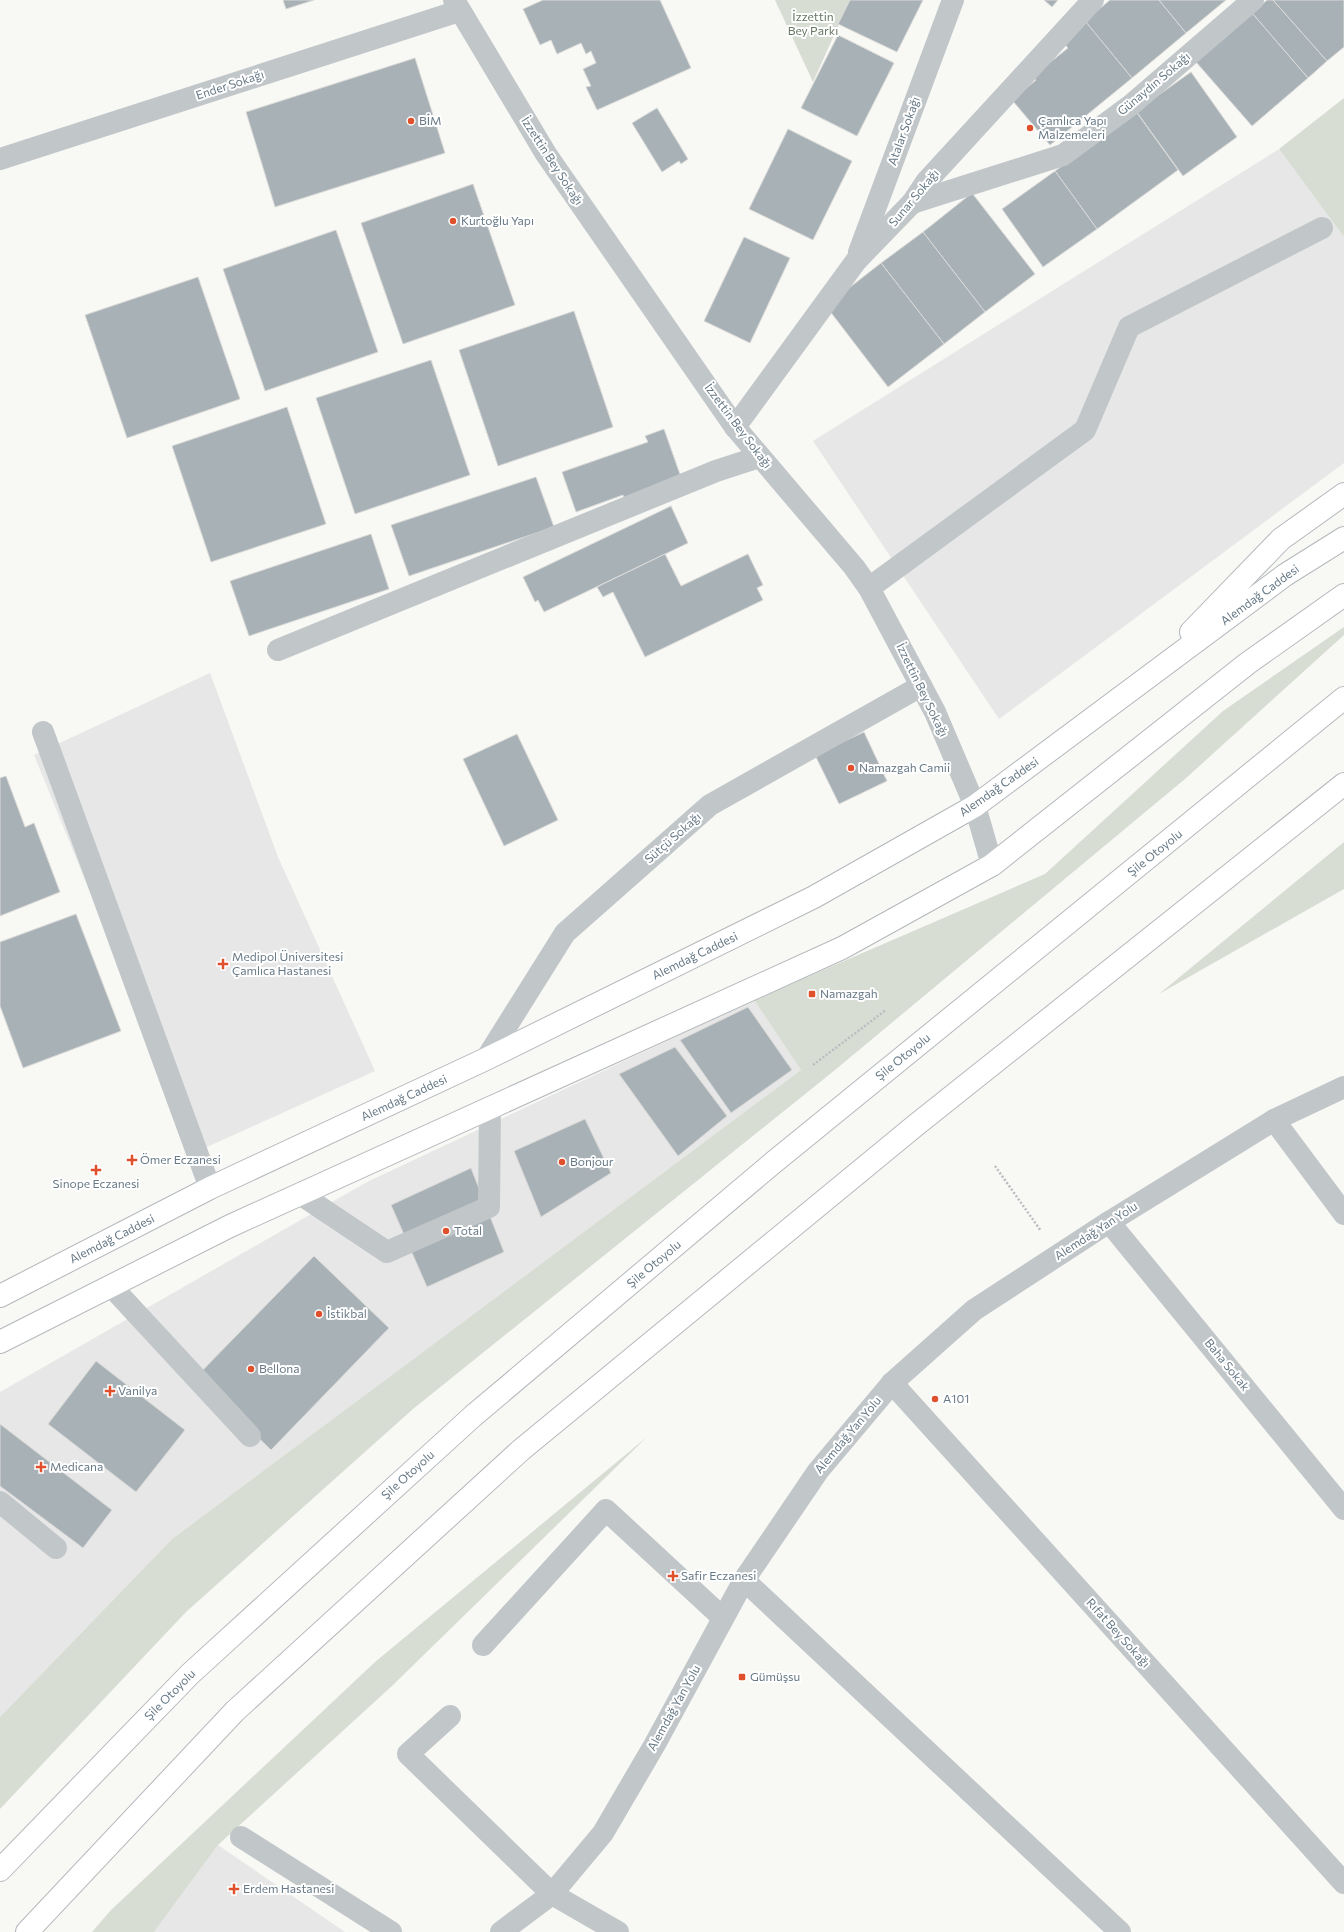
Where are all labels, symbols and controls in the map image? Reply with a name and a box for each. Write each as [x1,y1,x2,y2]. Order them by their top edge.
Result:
park label: İzzettin Bey Parkı [788,9,838,37]
street label: Günaydın Sokağı [1114,49,1192,118]
street label: Ender Sokağı [194,66,266,102]
street label: Atalar Sokağı [884,94,922,167]
place label: BİM [419,113,442,127]
place label: Çamlıca Yapı Malzemeleri [1038,113,1107,141]
street label: İzzettin Bey Sokağı [519,114,587,207]
marker: BİM [406,116,416,126]
marker: Çamlıca Yapı Malzemeleri [1025,123,1035,133]
street label: Sunar Sokağı [885,166,941,229]
place label: Kurtoğlu Yapı [461,213,534,227]
marker: Kurtoğlu Yapı [448,216,458,226]
street label: İzzettin Bey Sokağı [702,380,775,471]
street label: Alemdağ Caddesi [1218,561,1301,627]
street label: İzzettin Bey Sokağı [894,640,952,739]
street label: Alemdağ Caddesi [956,754,1041,819]
place label: Namazgah Camii [859,760,950,774]
marker: Namazgah Camii [846,763,856,773]
street label: Sütçü Sokağı [641,809,703,866]
street label: Şile Otoyolu [1124,826,1185,879]
street label: Alemdağ Caddesi [650,928,740,982]
place label: Medipol Üniversitesi Çamlıca Hastanesi [232,949,343,977]
marker: Medipol Üniversitesi Çamlıca Hastanesi [217,958,229,970]
place label: Namazgah [820,986,878,1000]
marker: Namazgah [807,989,817,999]
street label: Şile Otoyolu [872,1030,933,1083]
street label: Alemdağ Caddesi [358,1071,449,1123]
place label: Ömer Eczanesi [140,1152,221,1166]
place label: Bonjour [570,1154,614,1168]
marker: Ömer Eczanesi [127,1155,137,1165]
marker: Bonjour [557,1157,567,1167]
marker: Sinope Eczanesi [91,1165,101,1175]
place label: Sinope Eczanesi [53,1176,139,1190]
street label: Alemdağ Yan Yolu [1051,1198,1139,1262]
street label: Alemdağ Caddesi [67,1211,156,1266]
place label: Total [454,1223,482,1237]
marker: Total [441,1226,451,1236]
street label: Şile Otoyolu [623,1237,683,1290]
place label: İstikbal [327,1306,367,1320]
marker: İstikbal [314,1309,324,1319]
street label: Baha Sokak [1203,1335,1253,1394]
place label: Bellona [259,1361,300,1375]
marker: Bellona [246,1364,256,1374]
place label: Vanilya [118,1383,157,1397]
marker: Vanilya [105,1386,115,1396]
place label: A101 [943,1391,969,1405]
street label: Alemdağ Yan Yolu [811,1393,883,1476]
marker: A101 [930,1394,940,1404]
street label: Şile Otoyolu [378,1447,437,1502]
place label: Medicana [50,1459,103,1473]
marker: Medicana [35,1461,47,1473]
place label: Safir Eczanesi [681,1568,756,1582]
marker: Safir Eczanesi [668,1571,678,1581]
street label: Rıfat Bey Sokağı [1084,1595,1153,1670]
street label: Alemdağ Yan Yolu [644,1662,702,1753]
street label: Şile Otoyolu [141,1666,198,1723]
place label: Gümüşsu [750,1669,800,1683]
marker: Gümüşsu [737,1672,747,1682]
place label: Erdem Hastanesi [243,1881,334,1895]
marker: Erdem Hastanesi [228,1883,240,1895]

